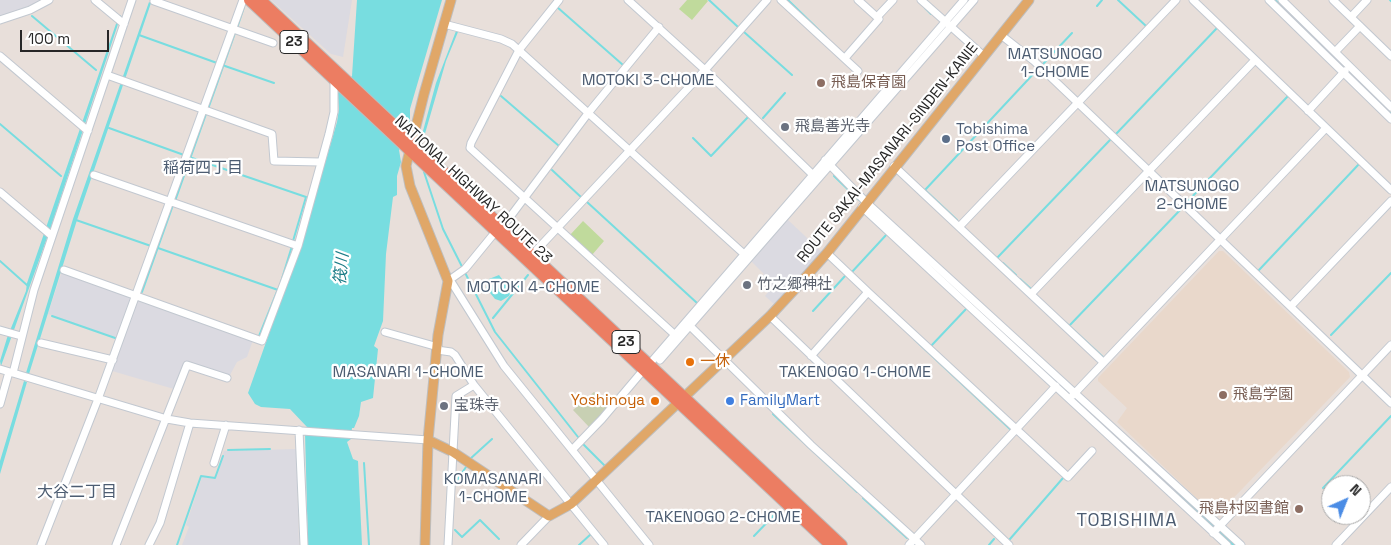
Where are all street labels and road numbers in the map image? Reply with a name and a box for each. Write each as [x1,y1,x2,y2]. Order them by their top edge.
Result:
road number: 23 [280,31,308,54]
street label: ROUTE SAKAI-MASANARI-SINDEN-KANIE [794,40,982,266]
street label: NATIONAL HIGHWAY ROUTE 23 [391,112,555,268]
road number: 23 [612,331,640,354]

